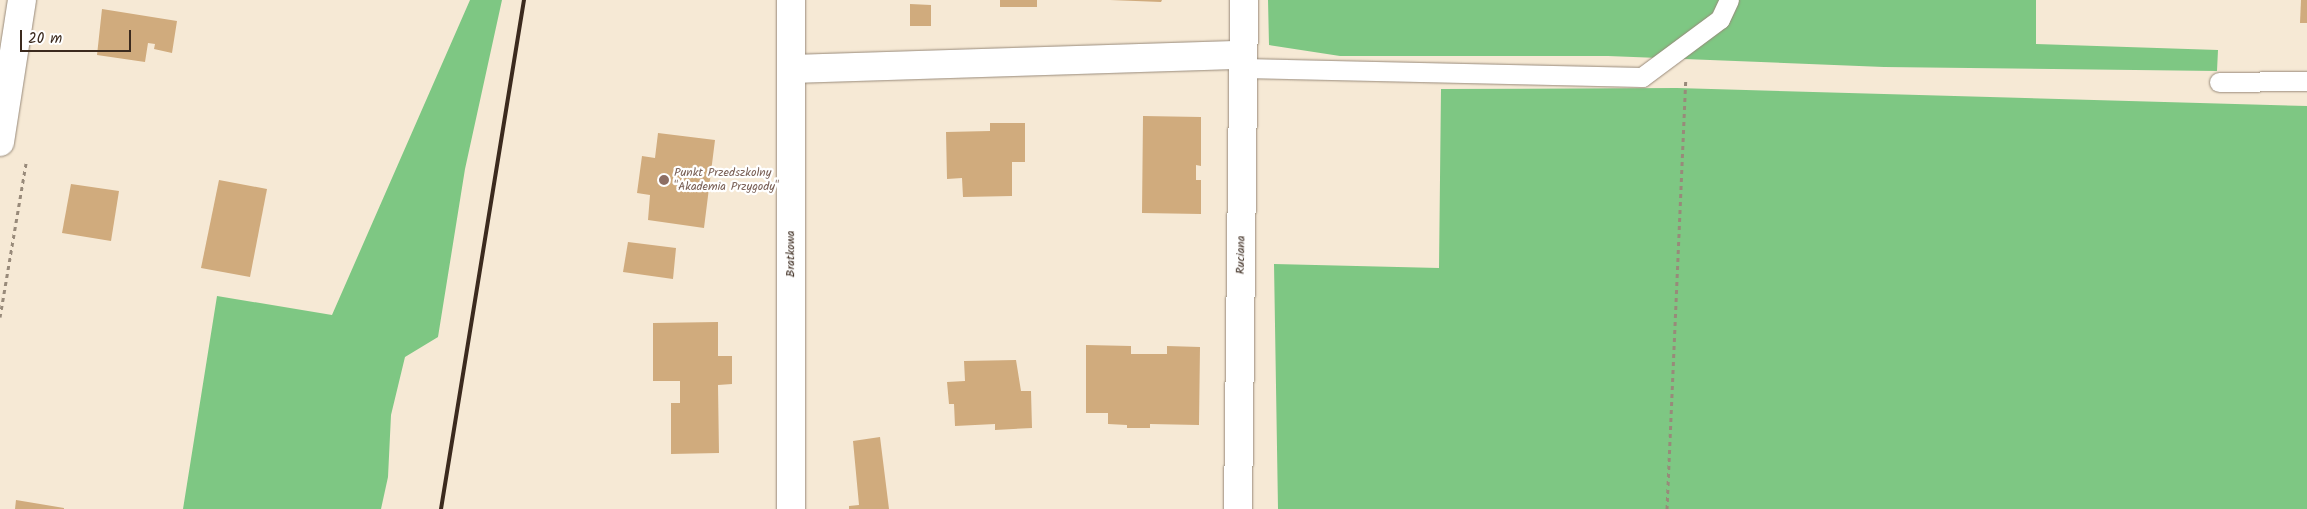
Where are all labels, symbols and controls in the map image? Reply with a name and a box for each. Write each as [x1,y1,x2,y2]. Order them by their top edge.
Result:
scale bar [22,20,134,52]
text: 20 m [28,27,62,51]
place label: Punkt Przedszkolny "Akademia Przygody" [674,166,779,194]
marker: Punkt Przedszkolny "Akademia Przygody" [658,174,670,186]
street label: Bratkowa [784,231,798,277]
street label: Ruciana [1233,236,1249,274]

